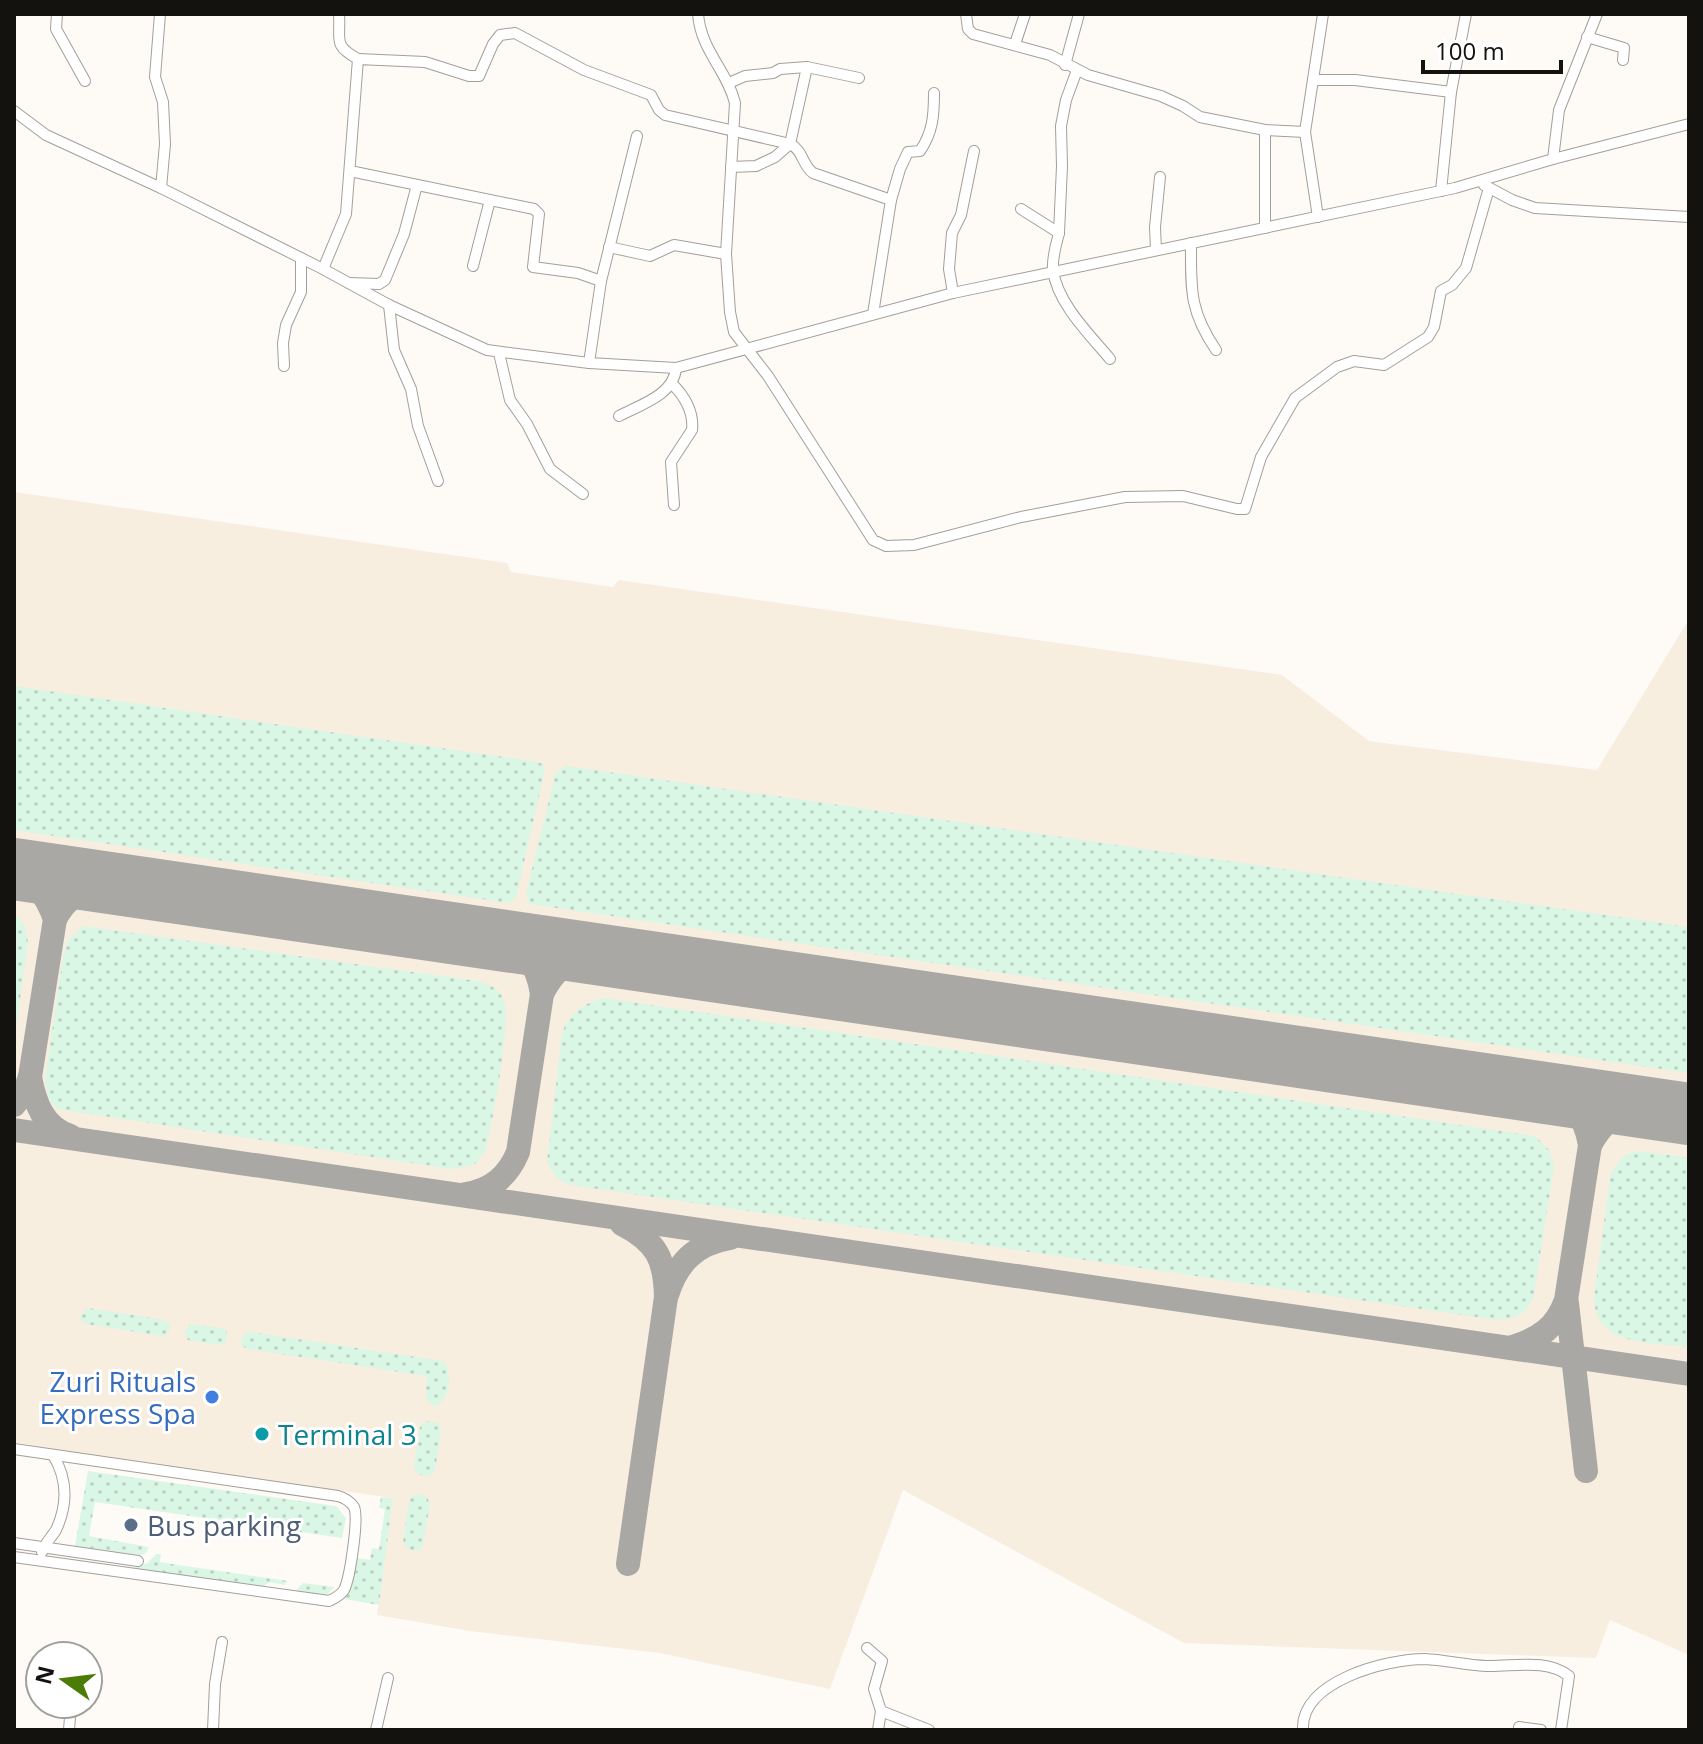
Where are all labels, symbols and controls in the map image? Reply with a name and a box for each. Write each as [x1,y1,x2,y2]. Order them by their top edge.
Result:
scale bar [1423,24,1561,74]
text: 100 m [1435,34,1505,67]
place label: Zuri Rituals Express Spa [39,1362,196,1432]
marker: Zuri Rituals Express Spa [203,1388,221,1406]
place label: Terminal 3 [278,1415,417,1453]
marker: Terminal 3 [253,1425,271,1443]
place label: Bus parking [147,1506,301,1544]
marker: Bus parking [122,1516,140,1534]
north arrow [24,1640,104,1720]
text: N [27,1663,60,1687]

